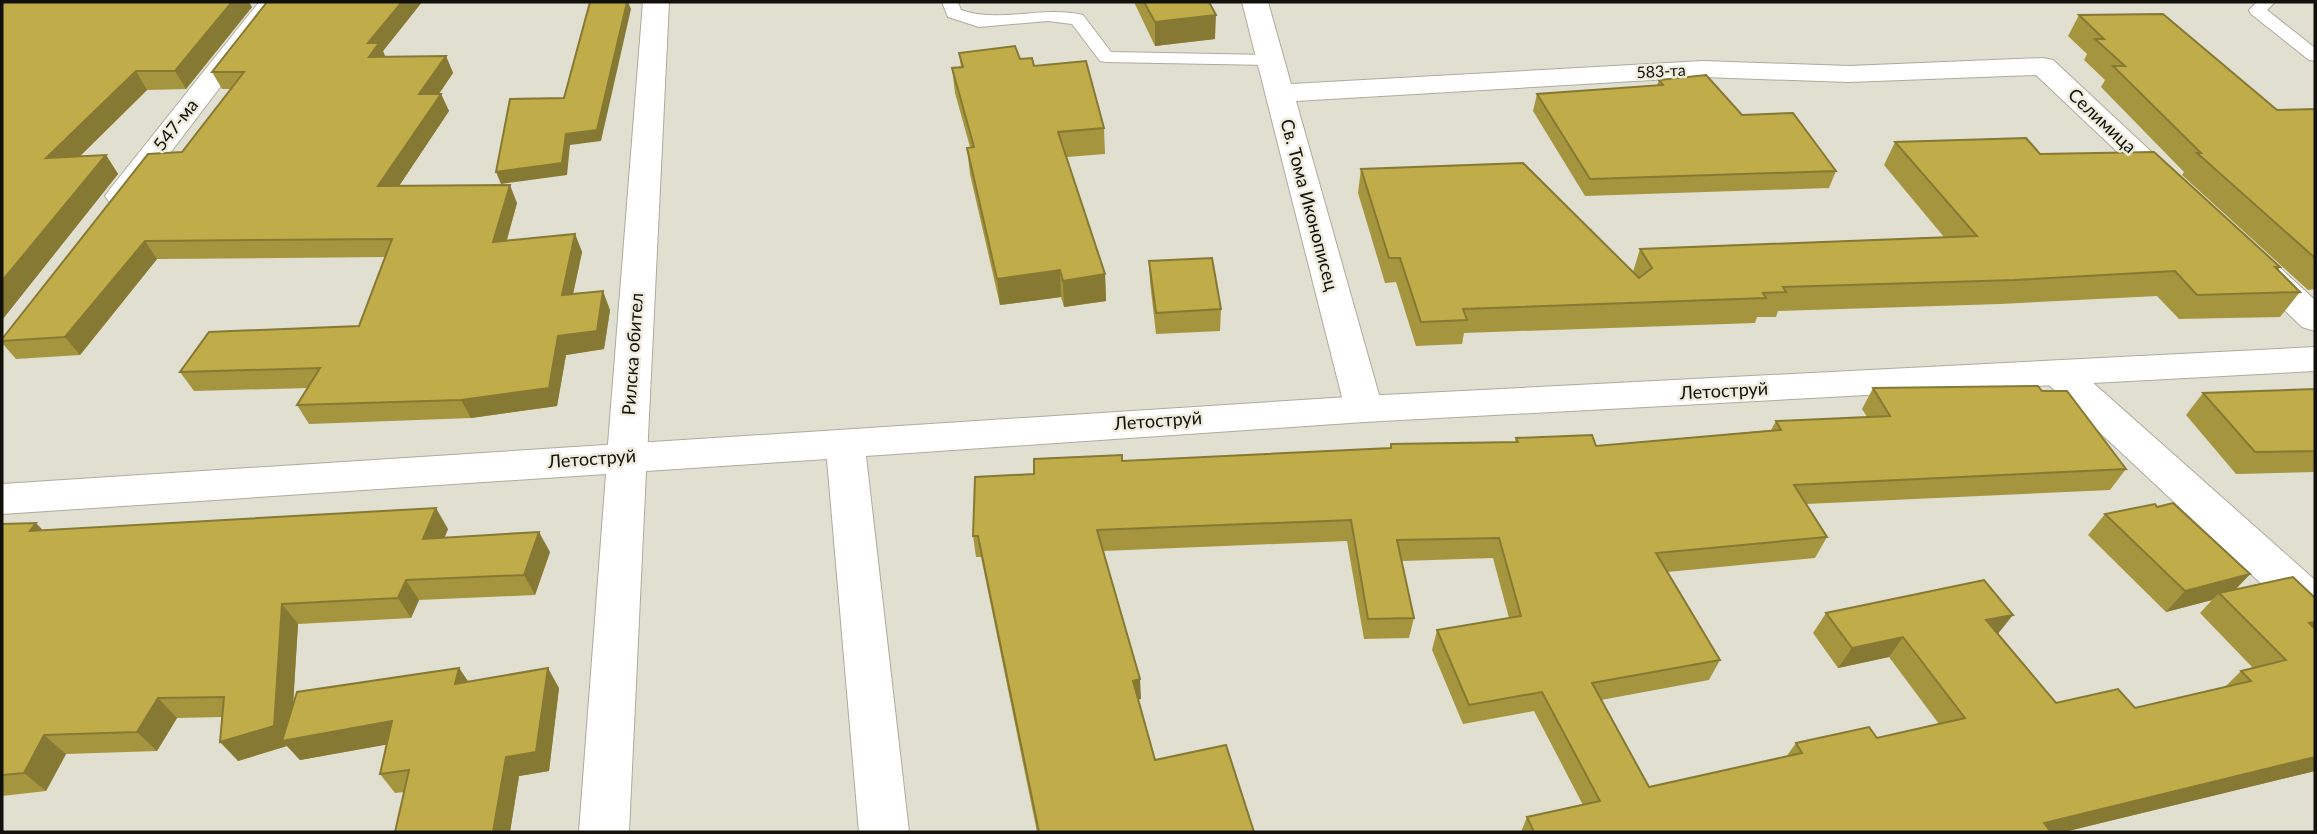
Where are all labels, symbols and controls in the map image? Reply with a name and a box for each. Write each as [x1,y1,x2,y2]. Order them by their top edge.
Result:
street label: 583-та [1636,60,1686,81]
street label: Селимица [2064,83,2141,157]
street label: 547-ма [148,94,202,155]
street label: Св. Тома Иконописец [1276,116,1344,293]
street label: Рилска обител [617,292,647,416]
street label: Летоструй [1678,377,1769,403]
street label: Летоструй [1112,406,1203,434]
street label: Летоструй [546,444,637,472]

